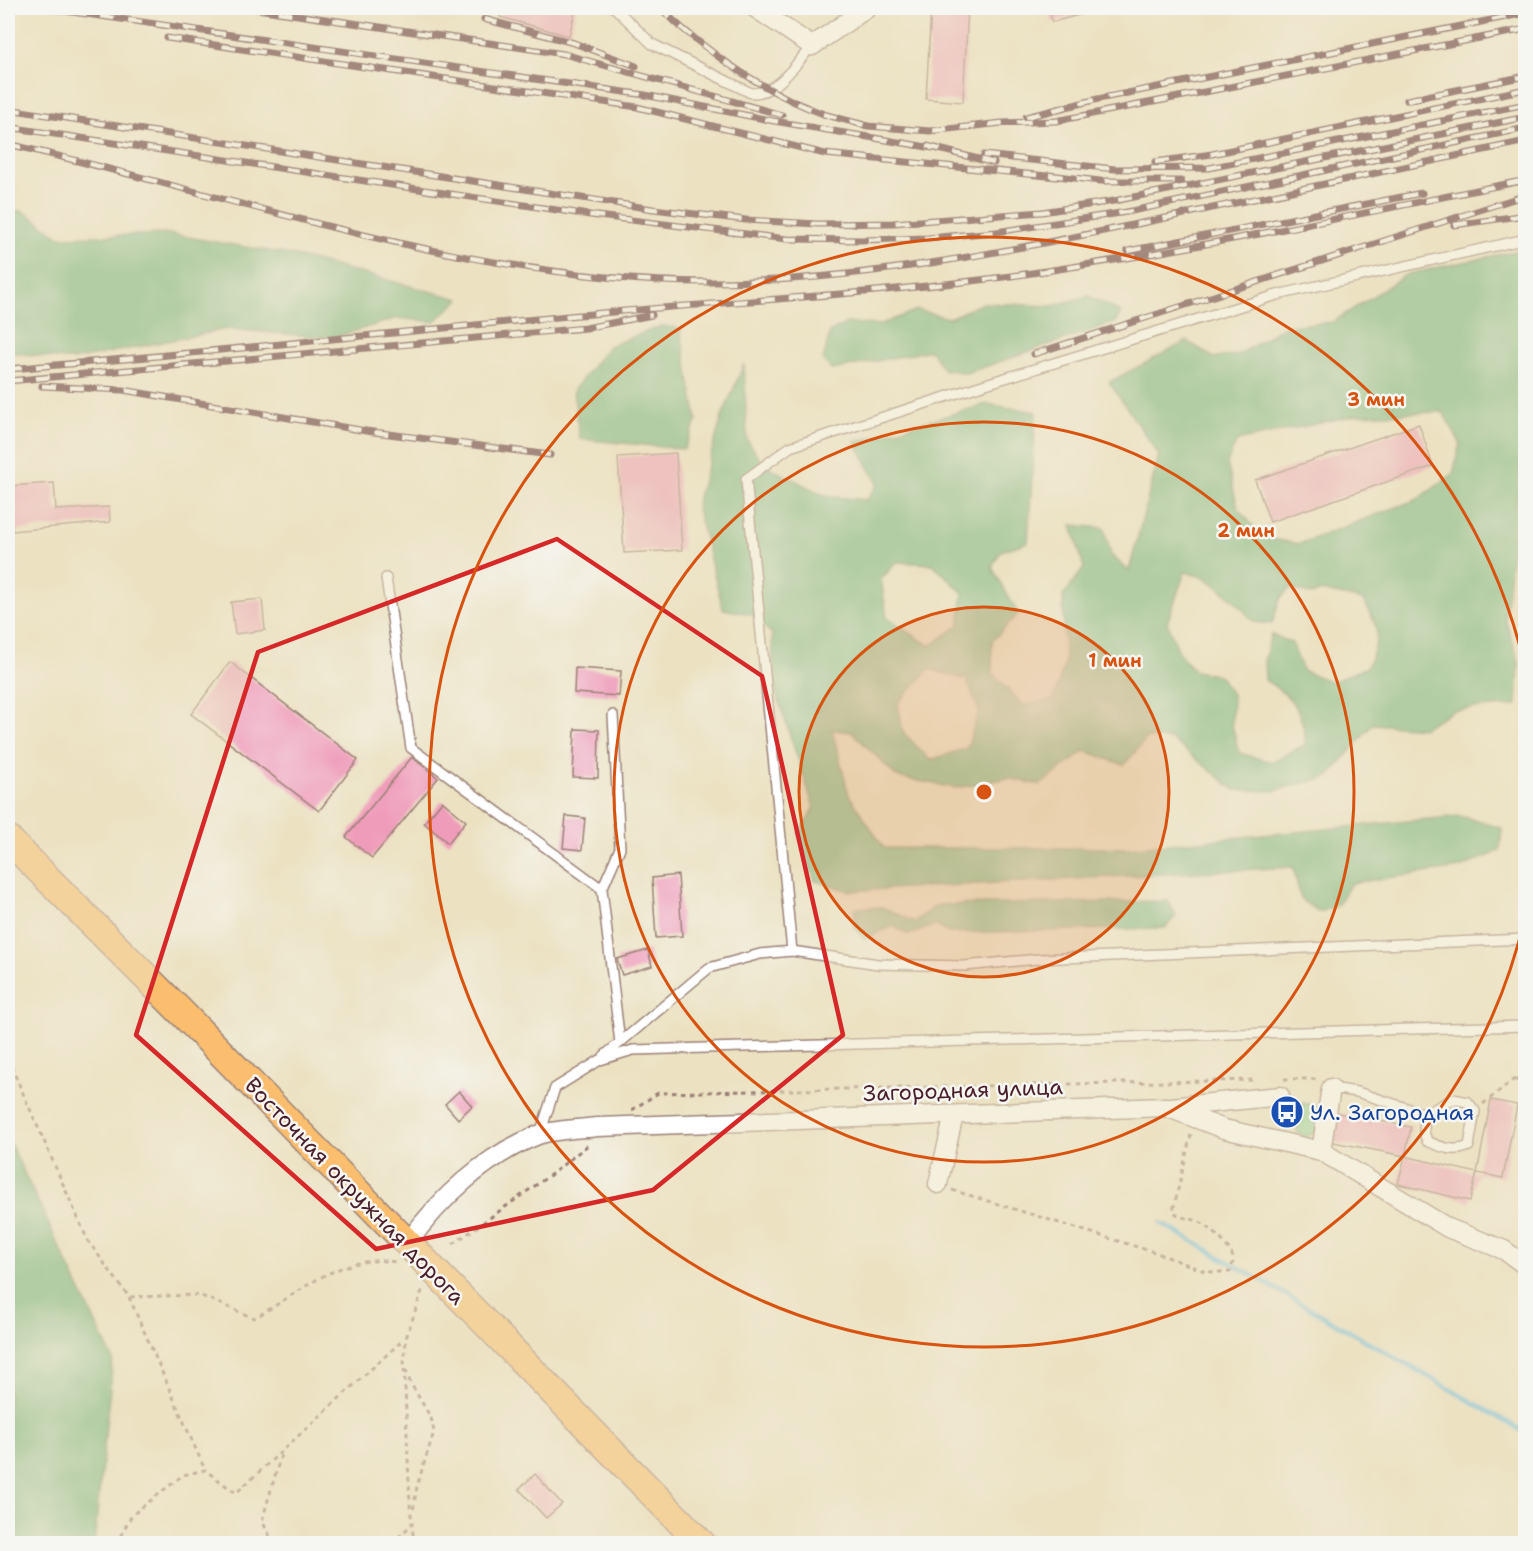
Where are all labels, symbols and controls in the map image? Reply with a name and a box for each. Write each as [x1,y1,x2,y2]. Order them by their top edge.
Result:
text: 3 мин [1347,388,1405,412]
text: 2 мин [1217,519,1275,543]
text: 1 мин [1088,649,1142,673]
centre of rings [974,782,994,802]
street label: Восточная окружная дорога [238,1071,472,1311]
street label: Загородная улица [863,1072,1064,1108]
bus stop icon: Ул. Загородная [1269,1094,1305,1130]
place label: Ул. Загородная [1310,1098,1474,1127]

